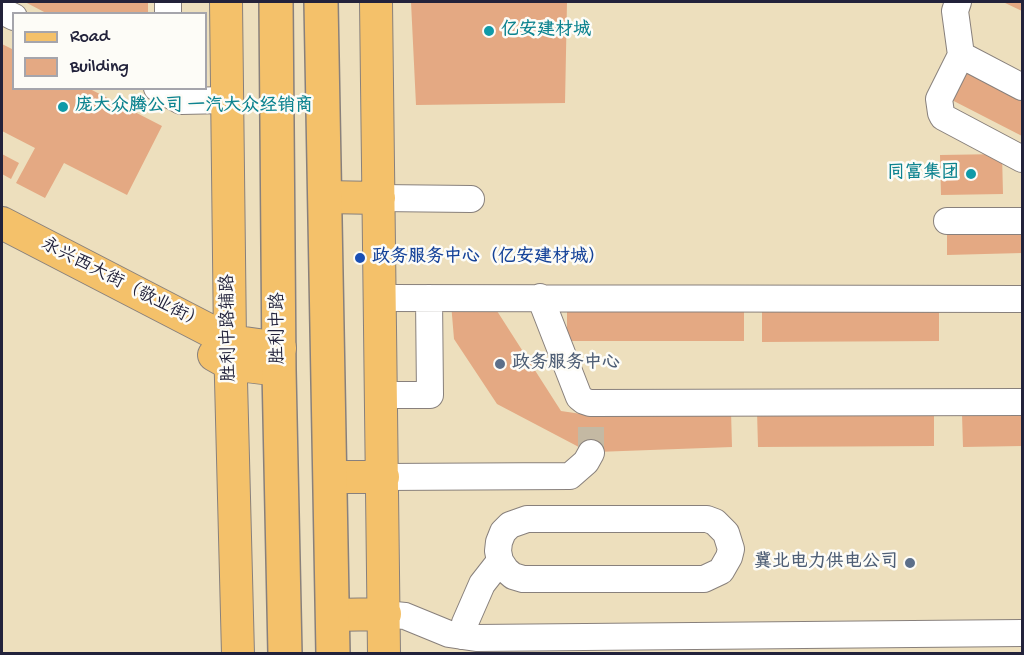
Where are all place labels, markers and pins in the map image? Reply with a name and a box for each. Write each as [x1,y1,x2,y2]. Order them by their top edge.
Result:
place label: 亿安建材城 [501,20,591,42]
marker: 亿安建材城 [482,24,496,38]
place label: 庞大众腾公司 一汽大众经销商 [75,96,313,118]
marker: 庞大众腾公司 一汽大众经销商 [56,100,70,114]
place label: 同富集团 [887,163,959,185]
marker: 同富集团 [964,167,978,181]
place label: 政务服务中心（亿安建材城） [372,247,606,269]
marker: 政务服务中心（亿安建材城） [353,251,367,265]
place label: 政务服务中心 [512,353,620,375]
marker: 政务服务中心 [493,357,507,371]
place label: 冀北电力供电公司 [754,552,898,574]
marker: 冀北电力供电公司 [903,556,917,570]

